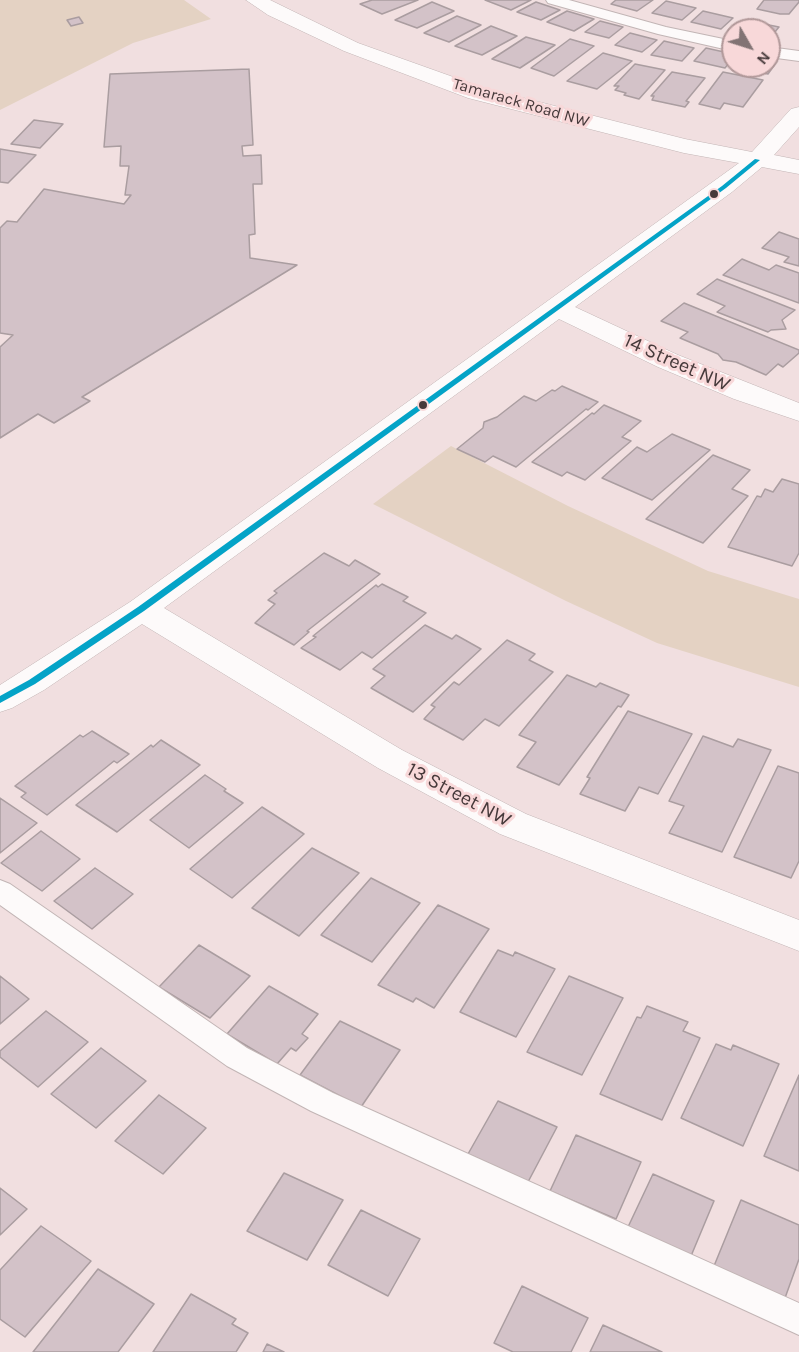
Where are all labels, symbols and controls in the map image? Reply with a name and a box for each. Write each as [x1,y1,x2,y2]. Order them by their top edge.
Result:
north arrow [721,18,781,78]
text: N [753,48,775,69]
street label: Tamarack Road NW [451,74,591,132]
unlabelled marker [708,188,720,200]
street label: 14 Street NW [620,329,734,397]
unlabelled marker [417,399,429,411]
street label: 13 Street NW [403,758,515,832]

